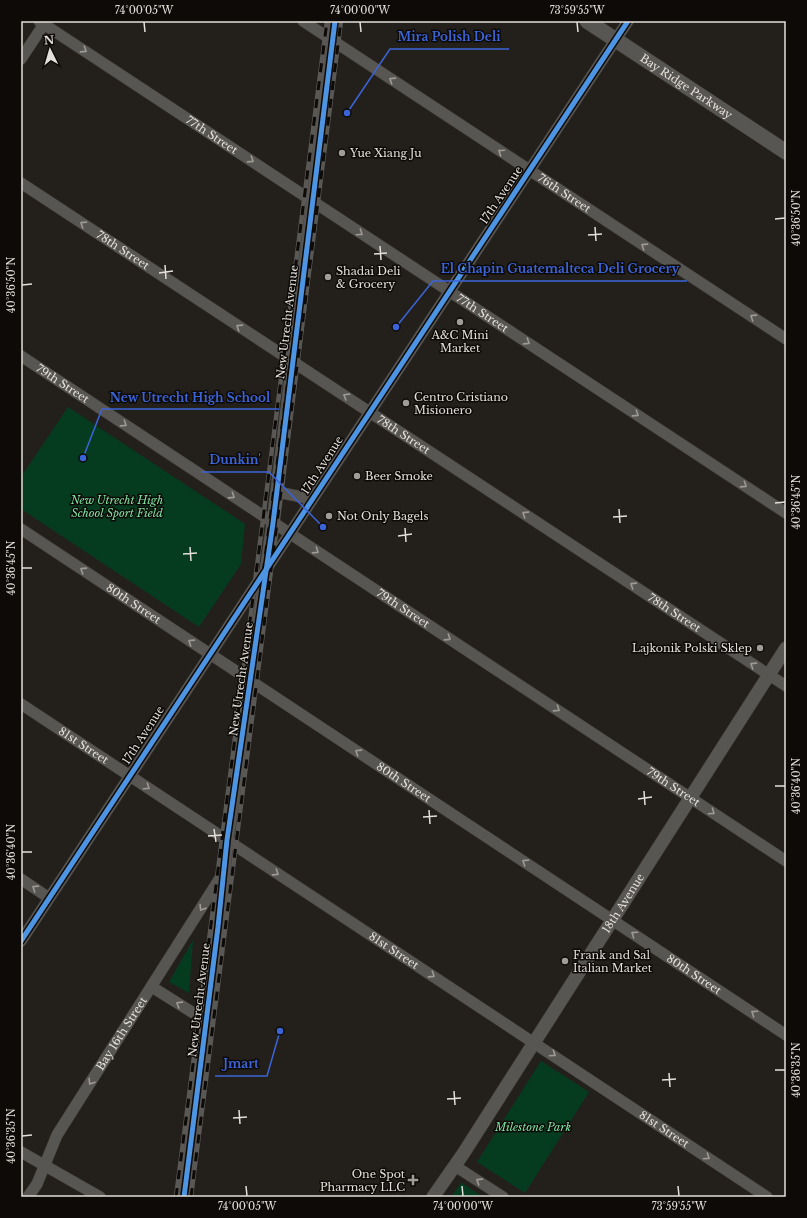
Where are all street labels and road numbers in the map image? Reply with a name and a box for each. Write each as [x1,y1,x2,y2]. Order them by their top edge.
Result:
street label: Bay Ridge Parkway [638,51,735,122]
street label: 77th Street [183,113,241,157]
street label: 17th Avenue [477,163,525,227]
street label: 76th Street [535,171,594,216]
street label: 78th Street [94,228,153,273]
street label: New Utrecht Avenue [273,264,301,380]
street label: 77th Street [454,291,512,336]
street label: 79th Street [34,361,93,407]
street label: 78th Street [375,412,433,457]
street label: 17th Avenue [298,433,346,497]
street label: 80th Street [104,580,164,627]
street label: 79th Street [374,586,433,631]
street label: 78th Street [645,590,704,635]
street label: New Utrecht Avenue [226,621,256,737]
street label: 17th Avenue [119,703,167,767]
street label: 81st Street [56,724,112,767]
street label: 80th Street [374,759,434,806]
street label: 79th Street [644,764,703,810]
street label: 18th Avenue [599,871,647,936]
street label: 81st Street [366,929,422,972]
street label: New Utrecht Avenue [185,942,213,1058]
street label: 80th Street [664,951,725,998]
street label: Bay 16th Street [93,993,150,1073]
street label: 81st Street [637,1108,693,1151]

